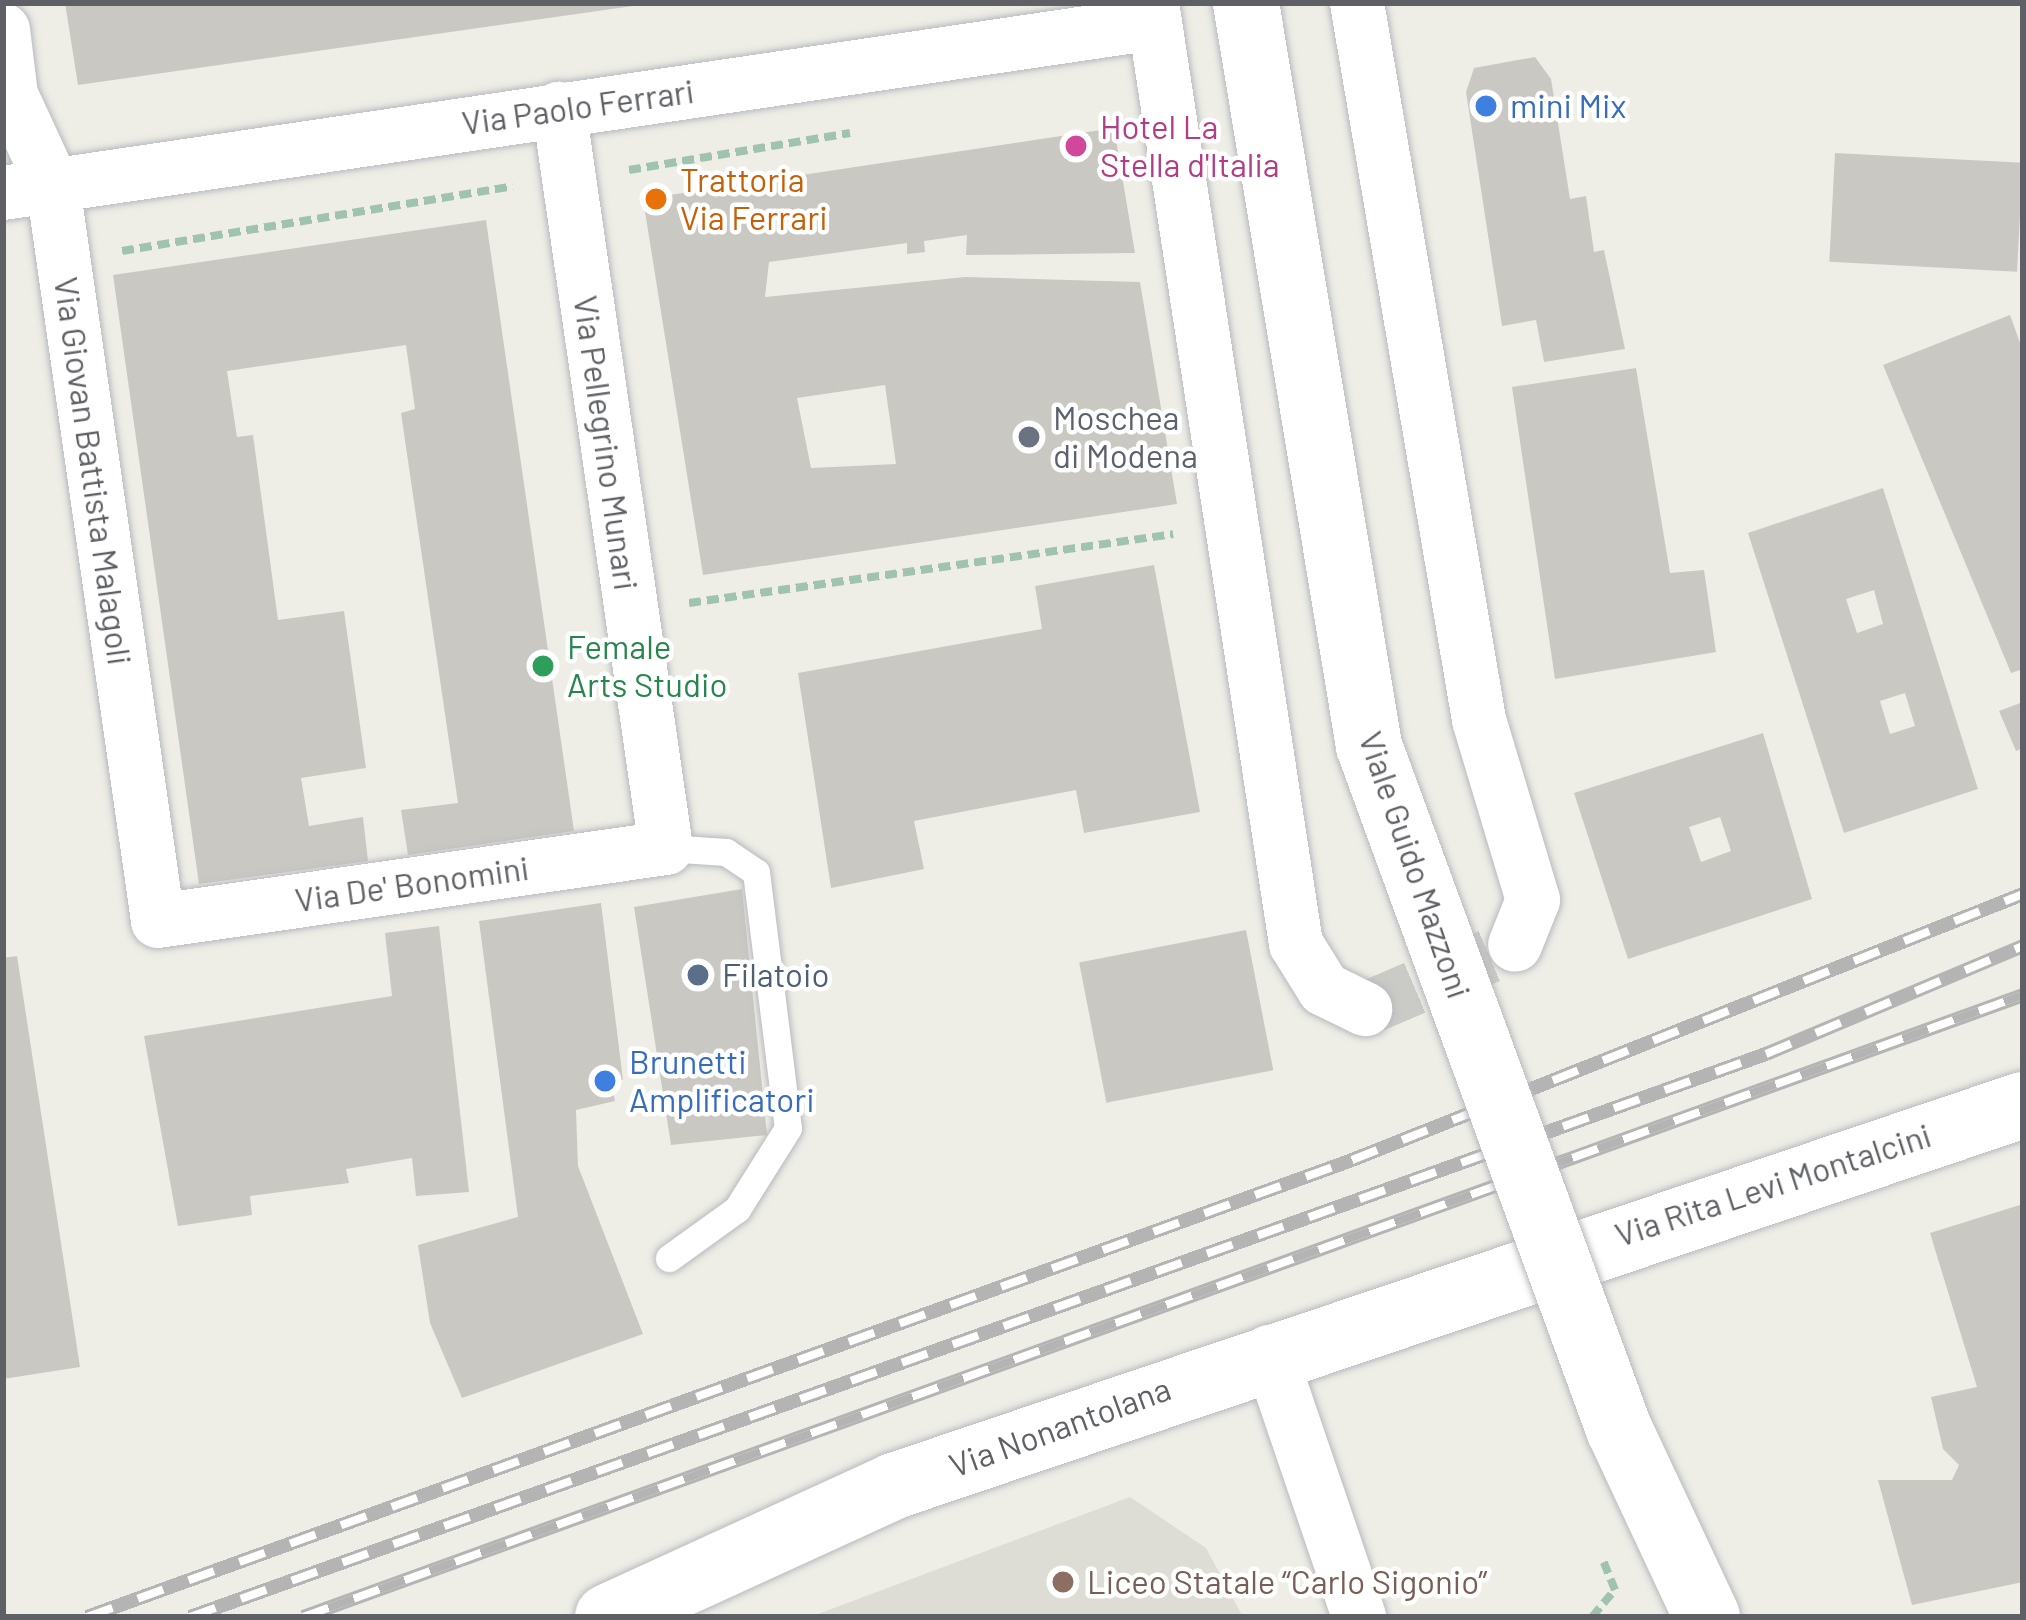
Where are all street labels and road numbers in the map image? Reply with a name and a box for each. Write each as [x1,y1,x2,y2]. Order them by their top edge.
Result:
street label: Via Paolo Ferrari [459,71,697,143]
street label: Via Giovan Battista Malagoli [46,274,140,668]
street label: Via Pellegrino Munari [566,293,646,593]
street label: Viale Guido Mazzoni [1351,726,1479,1004]
street label: Via De' Bonomini [292,848,532,920]
street label: Via Rita Levi Montalcini [1610,1115,1936,1255]
street label: Via Nonantolana [944,1369,1176,1485]

